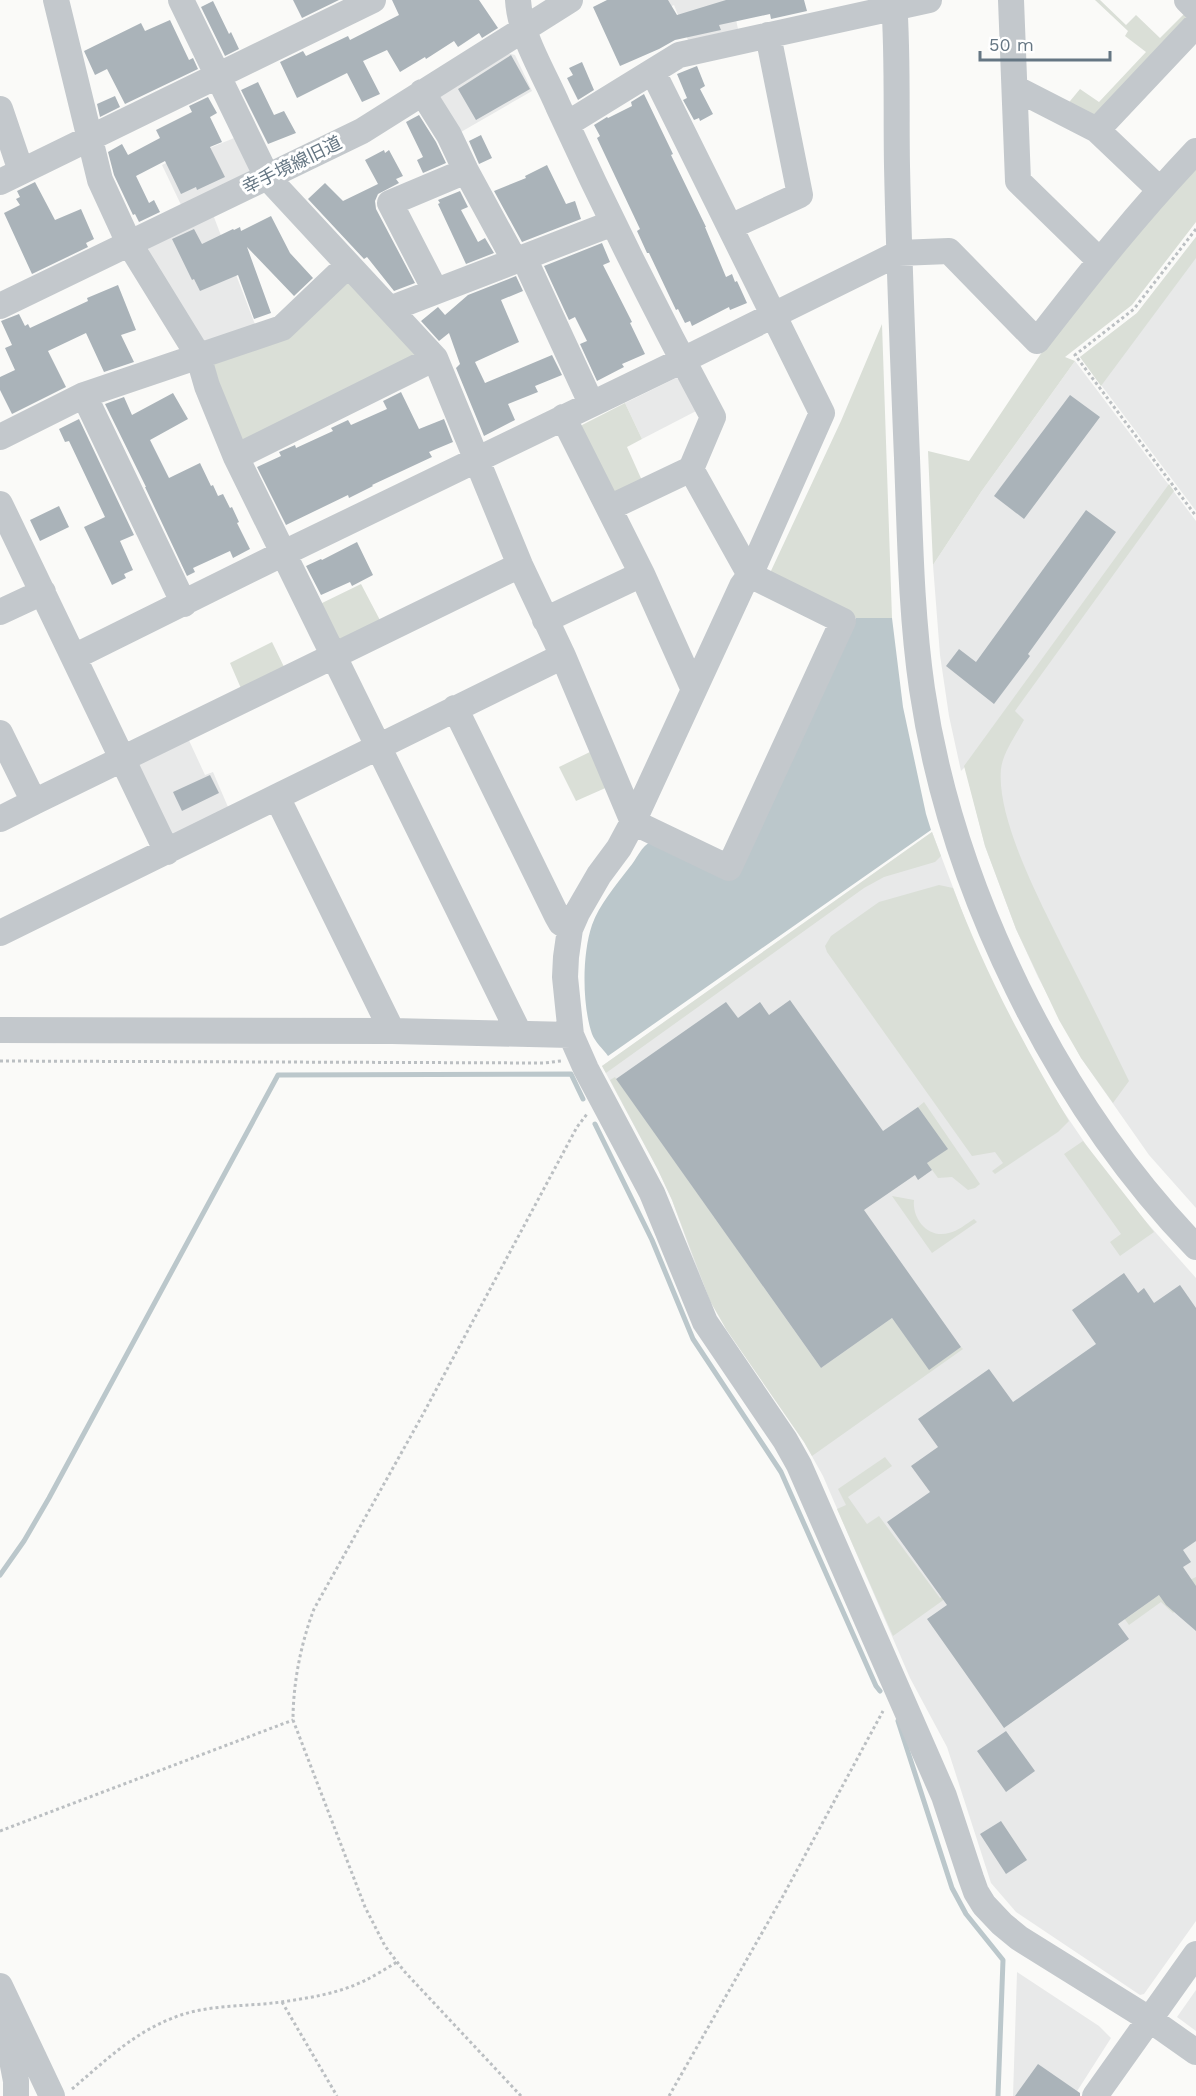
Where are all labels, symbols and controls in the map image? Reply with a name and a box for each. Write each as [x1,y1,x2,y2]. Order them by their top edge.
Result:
scale bar [980,24,1110,62]
text: 50 m [989,34,1034,55]
street label: 幸手境線旧道 [239,131,345,198]

